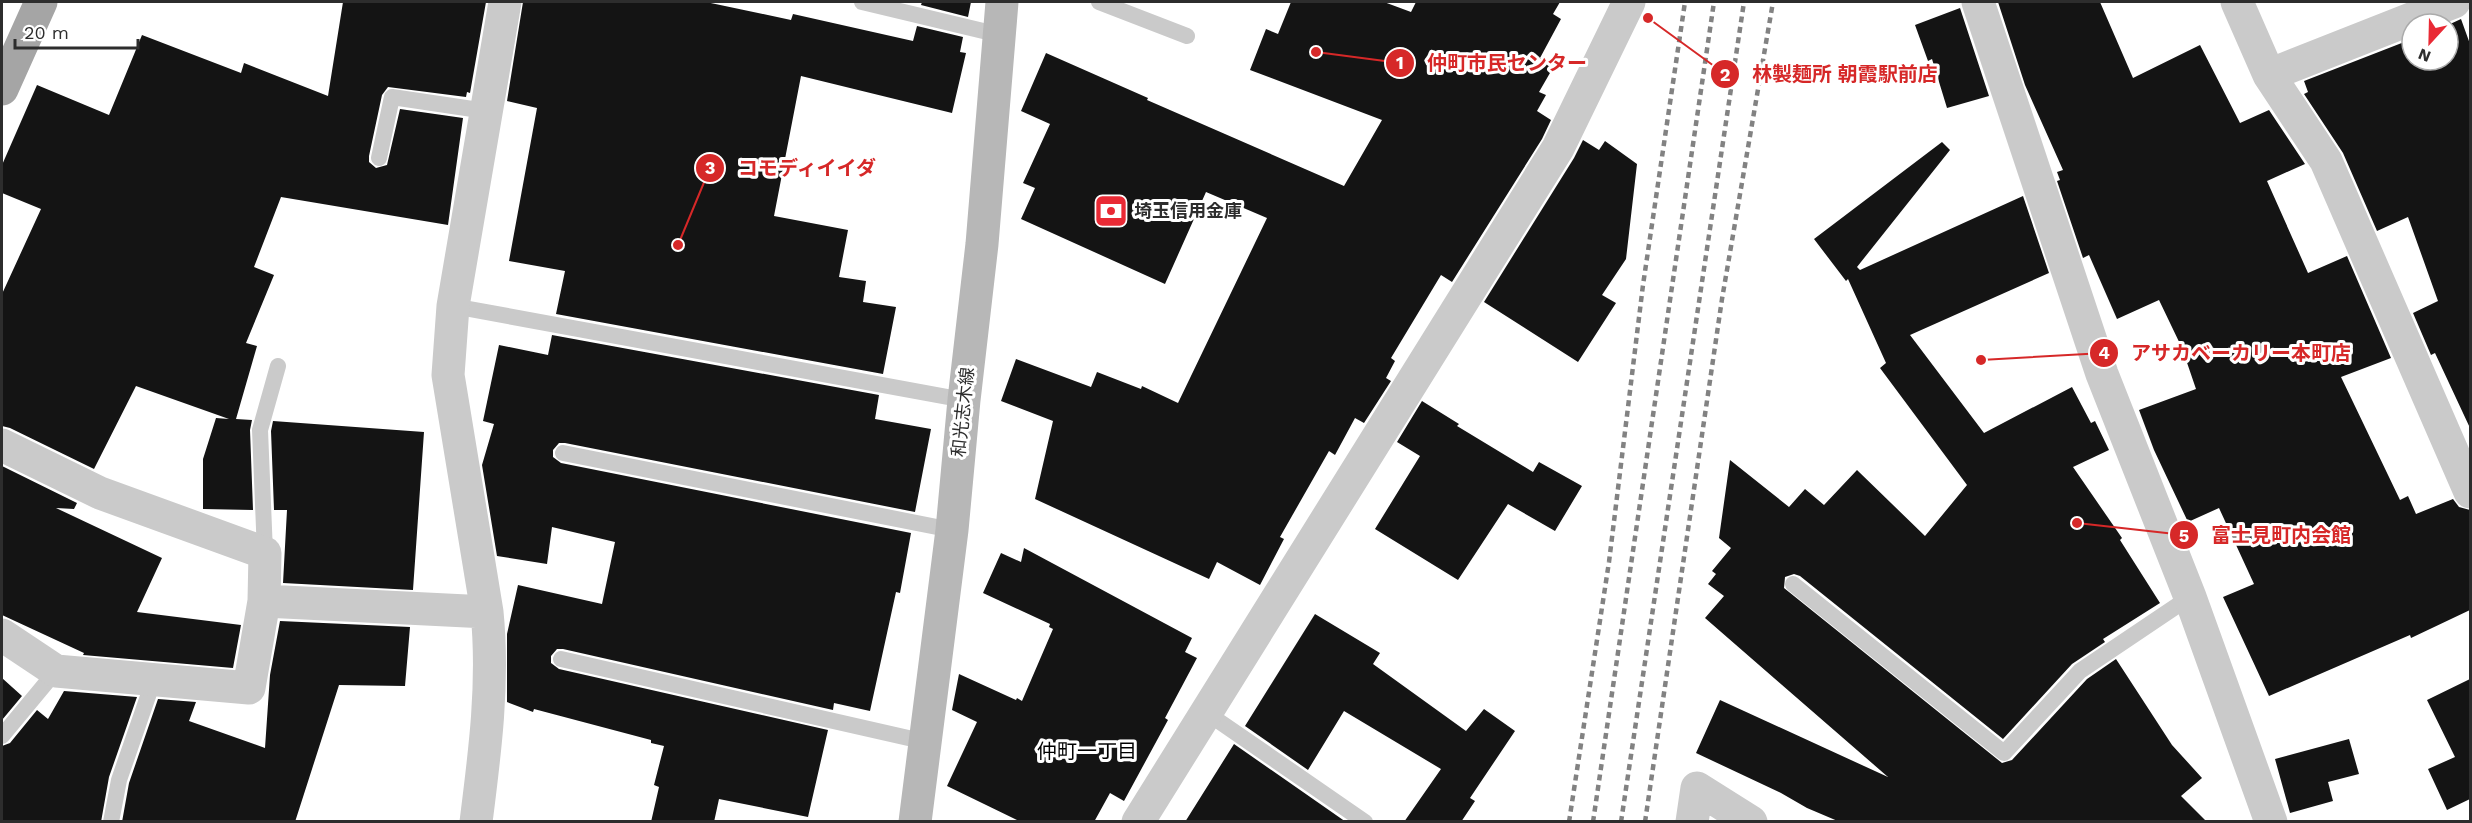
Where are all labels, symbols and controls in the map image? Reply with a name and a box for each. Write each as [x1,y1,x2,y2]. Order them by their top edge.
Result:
scale bar [15,12,138,50]
north arrow [2400,12,2460,72]
text: 20 m [24,22,69,43]
callout: 仲町市民センター [1385,44,1599,82]
text: N [2416,44,2434,66]
text: 仲町市民センター [1427,51,1587,75]
text: 1 [1396,52,1404,73]
callout: 林製麺所 朝霞駅前店 [1710,55,1950,93]
text: 林製麺所 朝霞駅前店 [1752,62,1938,86]
text: 2 [1720,64,1730,85]
callout: コモディイイダ [695,149,889,187]
text: コモディイイダ [738,156,876,180]
text: 3 [705,157,715,178]
bank icon: 埼玉信用金庫 [1093,193,1129,229]
place label: 埼玉信用金庫 [1134,200,1242,221]
callout: アサカベーカリー本町店 [2089,334,2363,372]
text: アサカベーカリー本町店 [2131,341,2351,365]
text: 4 [2098,342,2110,363]
street label: 和光志木線 [947,366,978,458]
callout: 富士見町内会館 [2169,516,2363,554]
text: 富士見町内会館 [2211,523,2351,547]
text: 5 [2179,525,2189,546]
district label: 仲町一丁目 [1037,739,1137,763]

